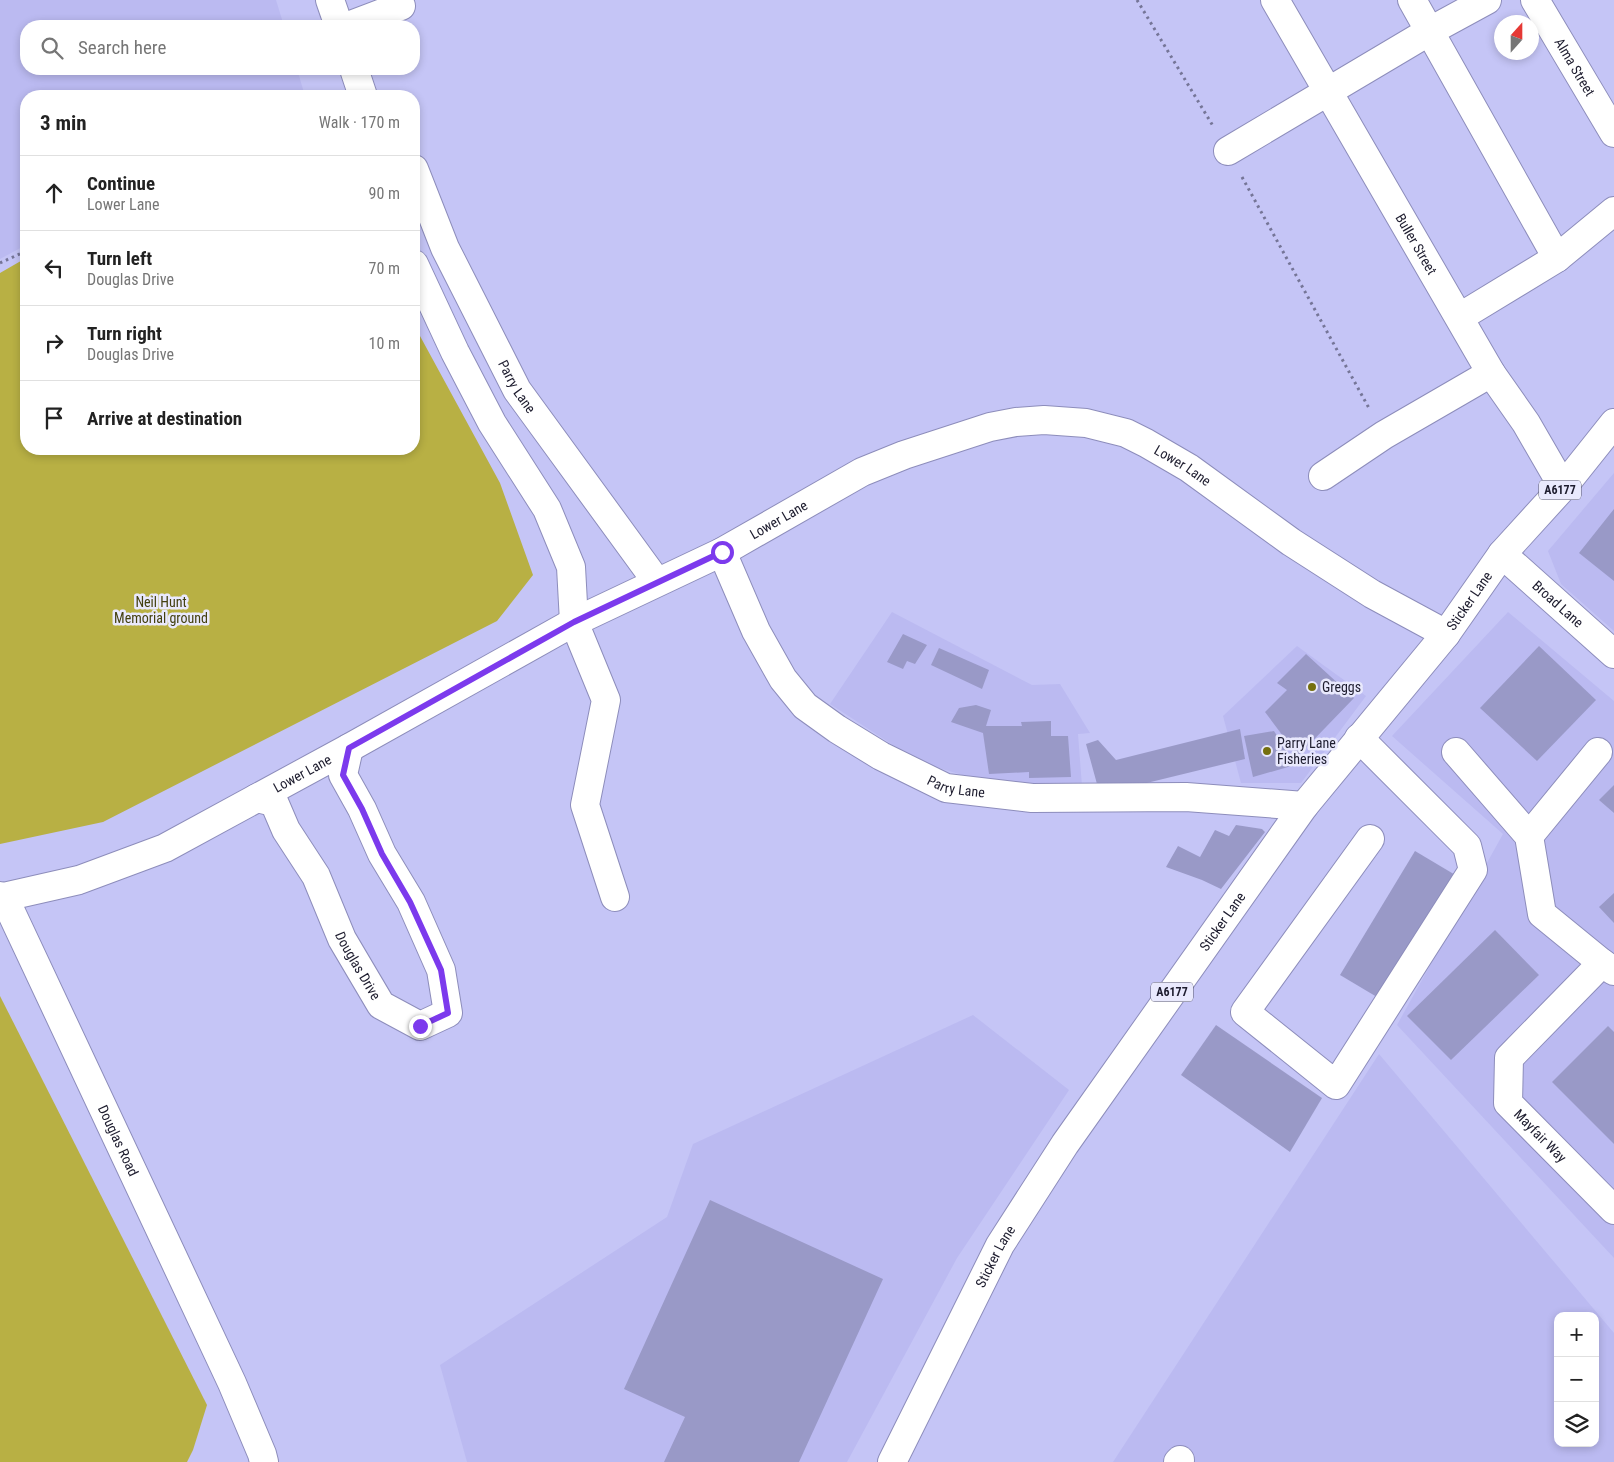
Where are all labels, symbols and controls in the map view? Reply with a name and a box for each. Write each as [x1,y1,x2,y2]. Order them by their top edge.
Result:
north arrow [1494,15,1539,60]
search box [20,20,420,75]
icon: search [38,34,66,62]
street label: Alma Street [1551,35,1598,99]
text: Search here [78,36,166,59]
text: 3 min [40,111,87,135]
text: Walk · 170 m [319,113,400,132]
text: Continue [87,172,155,195]
icon: ahead [40,179,68,207]
text: 90 m [368,184,400,203]
text: Lower Lane [87,195,160,214]
street label: Buller Street [1392,211,1440,277]
text: Turn left [87,247,152,270]
icon: left [40,254,68,282]
text: 70 m [368,259,400,278]
text: Douglas Drive [87,270,174,289]
text: Turn right [87,322,162,345]
icon: right [40,329,68,357]
text: 10 m [368,334,400,353]
text: Douglas Drive [87,345,174,364]
street label: Parry Lane [495,357,539,416]
icon: arrive [40,404,68,432]
text: Arrive at destination [87,407,242,430]
street label: Lower Lane [1152,442,1214,489]
road number: A6177 [1539,480,1581,500]
street label: Lower Lane [747,497,811,542]
route start [711,541,734,564]
street label: Sticker Lane [1443,568,1496,633]
street label: Broad Lane [1529,577,1587,631]
park label: Neil Hunt Memorial ground [114,594,208,626]
place label: Greggs [1322,679,1361,695]
marker: Greggs [1306,681,1318,693]
place label: Parry Lane Fisheries [1277,735,1336,767]
marker: Parry Lane Fisheries [1261,745,1273,757]
street label: Lower Lane [270,751,334,796]
street label: Parry Lane [925,772,986,801]
street label: Sticker Lane [1196,889,1249,954]
street label: Douglas Drive [332,929,384,1003]
road number: A6177 [1151,982,1193,1002]
route end [409,1015,432,1038]
street label: Douglas Road [95,1103,142,1179]
street label: Mayfair Way [1511,1106,1570,1166]
street label: Sticker Lane [972,1222,1019,1290]
map controls [1554,1312,1599,1447]
button: + [1554,1312,1599,1357]
button: − [1554,1357,1599,1402]
button: layers [1554,1402,1599,1447]

